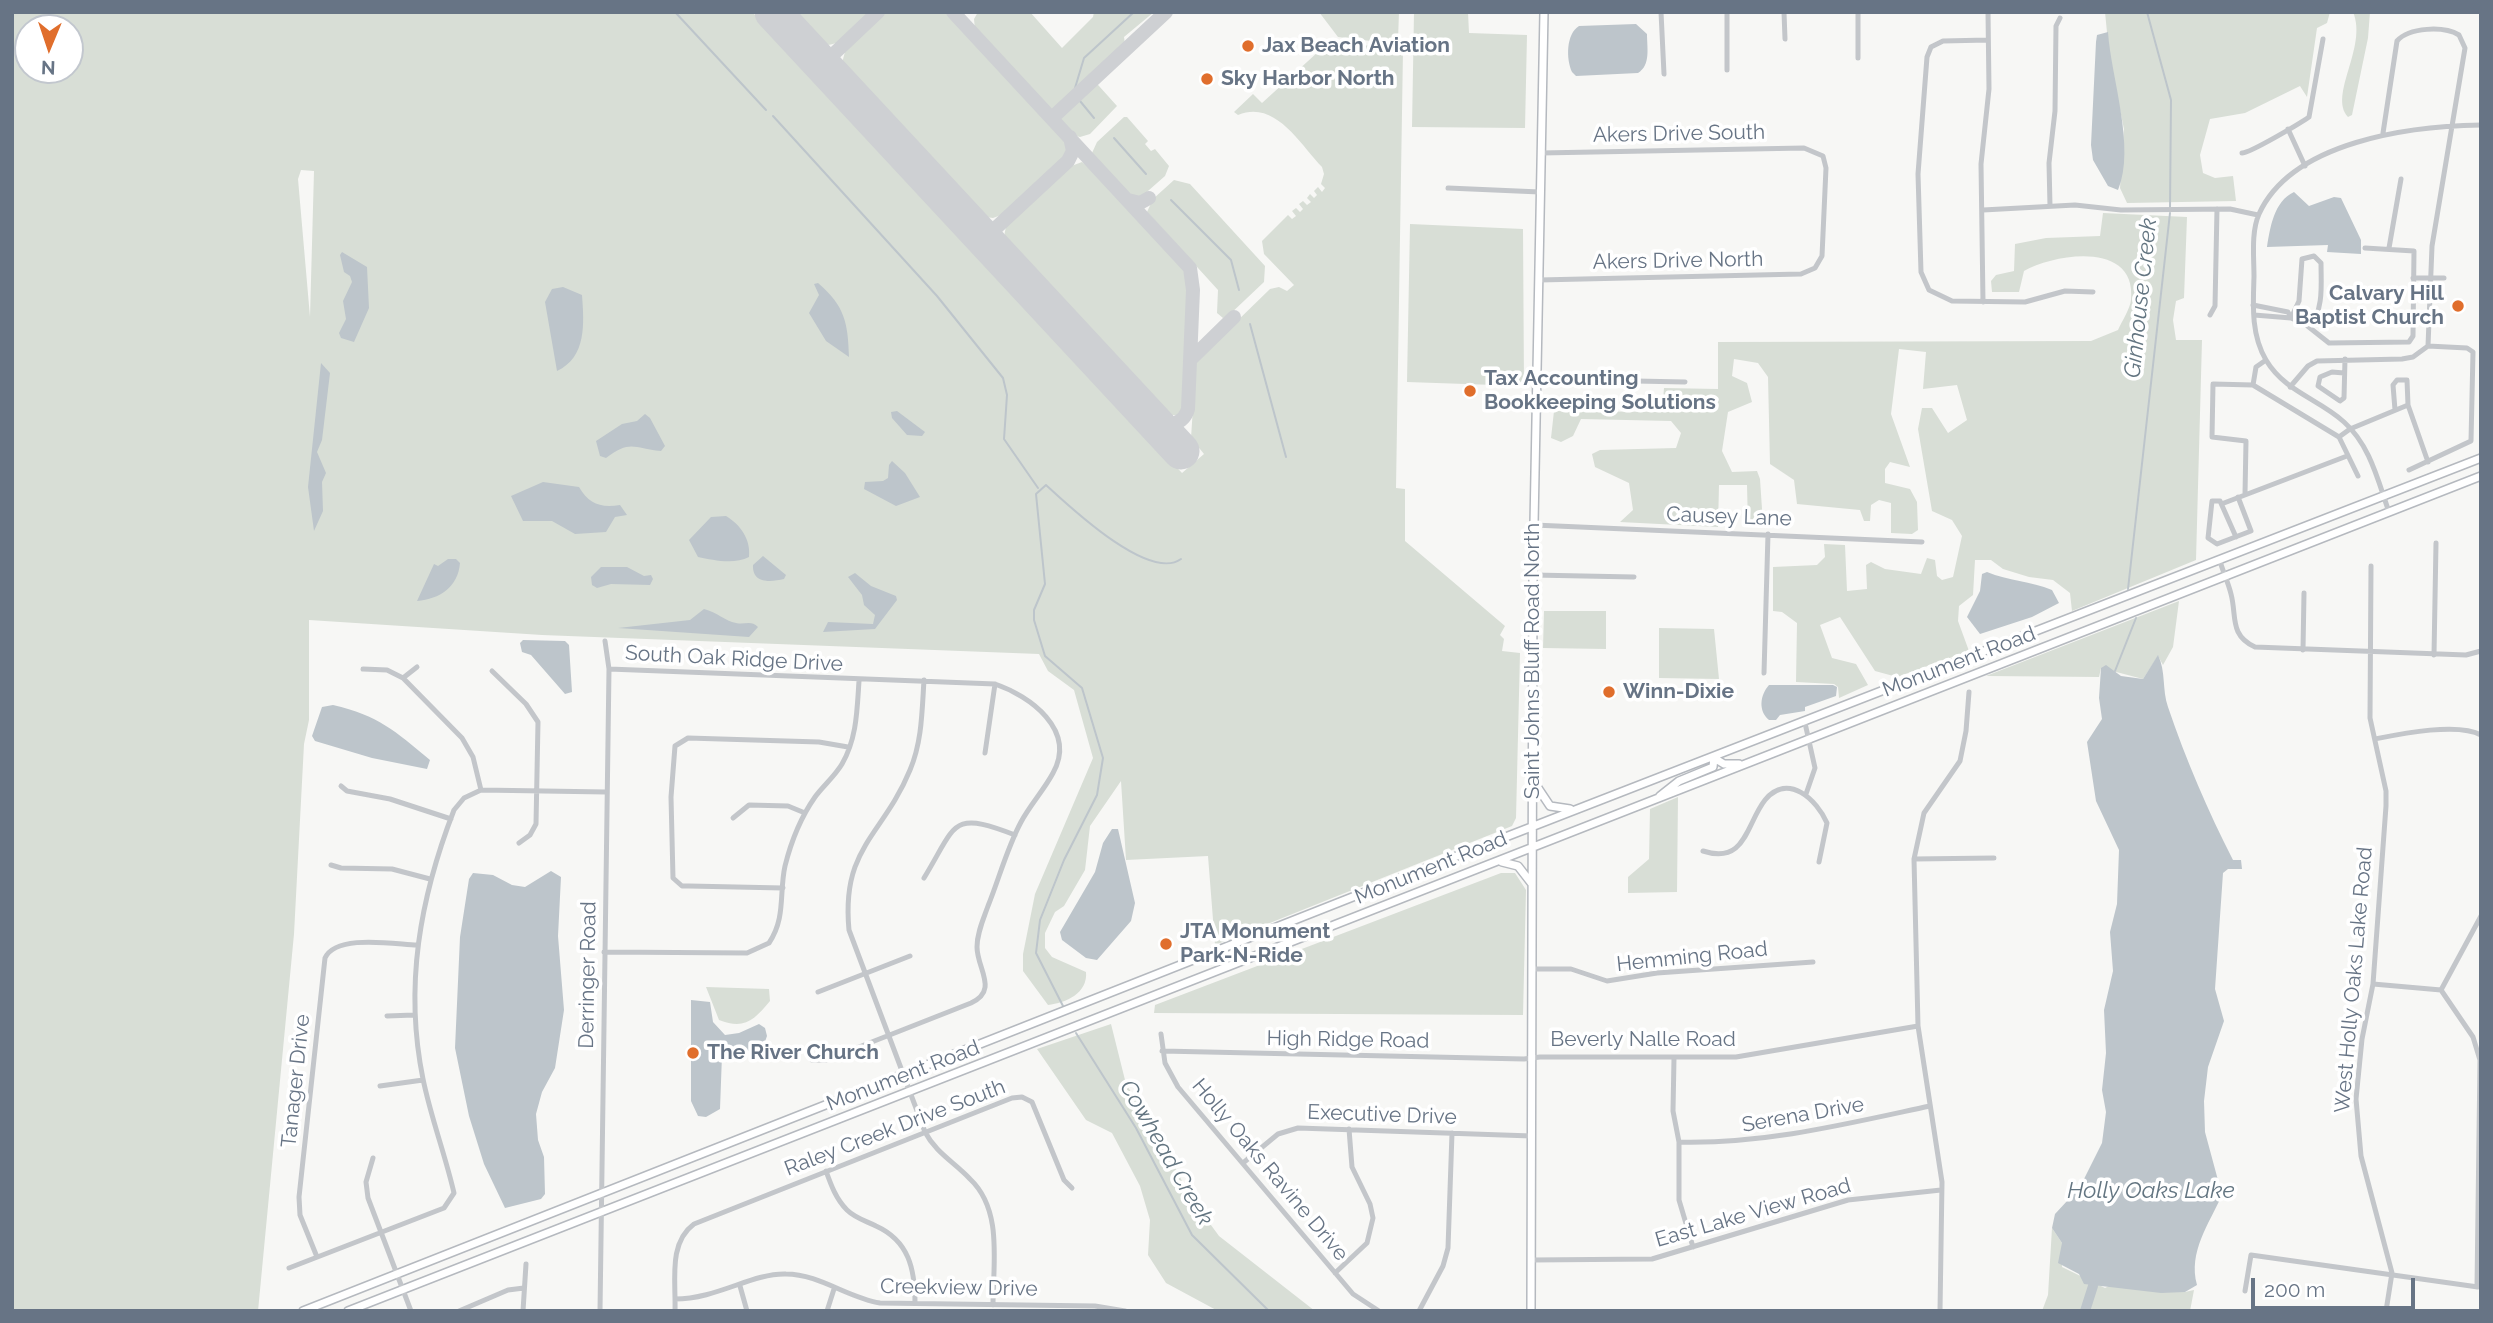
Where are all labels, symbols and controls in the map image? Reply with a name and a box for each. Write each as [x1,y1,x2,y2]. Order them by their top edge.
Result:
north arrow [14,14,84,84]
place label: Jax Beach Aviation [1262,33,1450,59]
marker: Jax Beach Aviation [1240,38,1256,54]
text: N [41,57,56,79]
place label: Sky Harbor North [1221,66,1394,92]
marker: Sky Harbor North [1199,71,1215,87]
street label: Akers Drive South [1593,120,1765,148]
water label: Ginhouse Creek [2119,216,2163,380]
street label: Akers Drive North [1592,247,1764,275]
place label: Calvary Hill Baptist Church [2295,281,2444,331]
marker: Calvary Hill Baptist Church [2450,298,2466,314]
place label: Tax Accounting Bookkeeping Solutions [1484,366,1716,416]
marker: Tax Accounting Bookkeeping Solutions [1462,383,1478,399]
street label: Causey Lane [1666,502,1792,532]
street label: Saint Johns Bluff Road North [1520,523,1546,799]
street label: Monument Road [1879,621,2039,703]
street label: South Oak Ridge Drive [624,641,844,677]
place label: Winn-Dixie [1623,679,1734,705]
marker: Winn-Dixie [1601,684,1617,700]
street label: Monument Road [1351,826,1511,910]
street label: West Holly Oaks Lake Road [2330,846,2378,1114]
street label: Derringer Road [574,901,602,1049]
place label: JTA Monument Park-N-Ride [1180,919,1330,969]
marker: JTA Monument Park-N-Ride [1158,936,1174,952]
street label: Hemming Road [1615,937,1769,977]
street label: Tanager Drive [276,1013,316,1149]
street label: High Ridge Road [1266,1026,1430,1054]
street label: Beverly Nalle Road [1550,1027,1736,1053]
street label: Monument Road [823,1035,983,1117]
place label: The River Church [707,1040,879,1066]
marker: The River Church [685,1045,701,1061]
street label: Raley Creek Drive South [781,1074,1009,1182]
street label: Holly Oaks Ravine Drive [1186,1074,1354,1266]
water label: Cowhead Creek [1113,1075,1219,1231]
street label: Serena Drive [1740,1092,1866,1138]
street label: Executive Drive [1307,1100,1457,1130]
street label: East Lake View Road [1652,1173,1854,1253]
water label: Holly Oaks Lake [2067,1177,2235,1205]
scale bar [2255,1264,2420,1308]
street label: Creekview Drive [880,1274,1038,1302]
text: 200 m [2264,1277,2325,1302]

